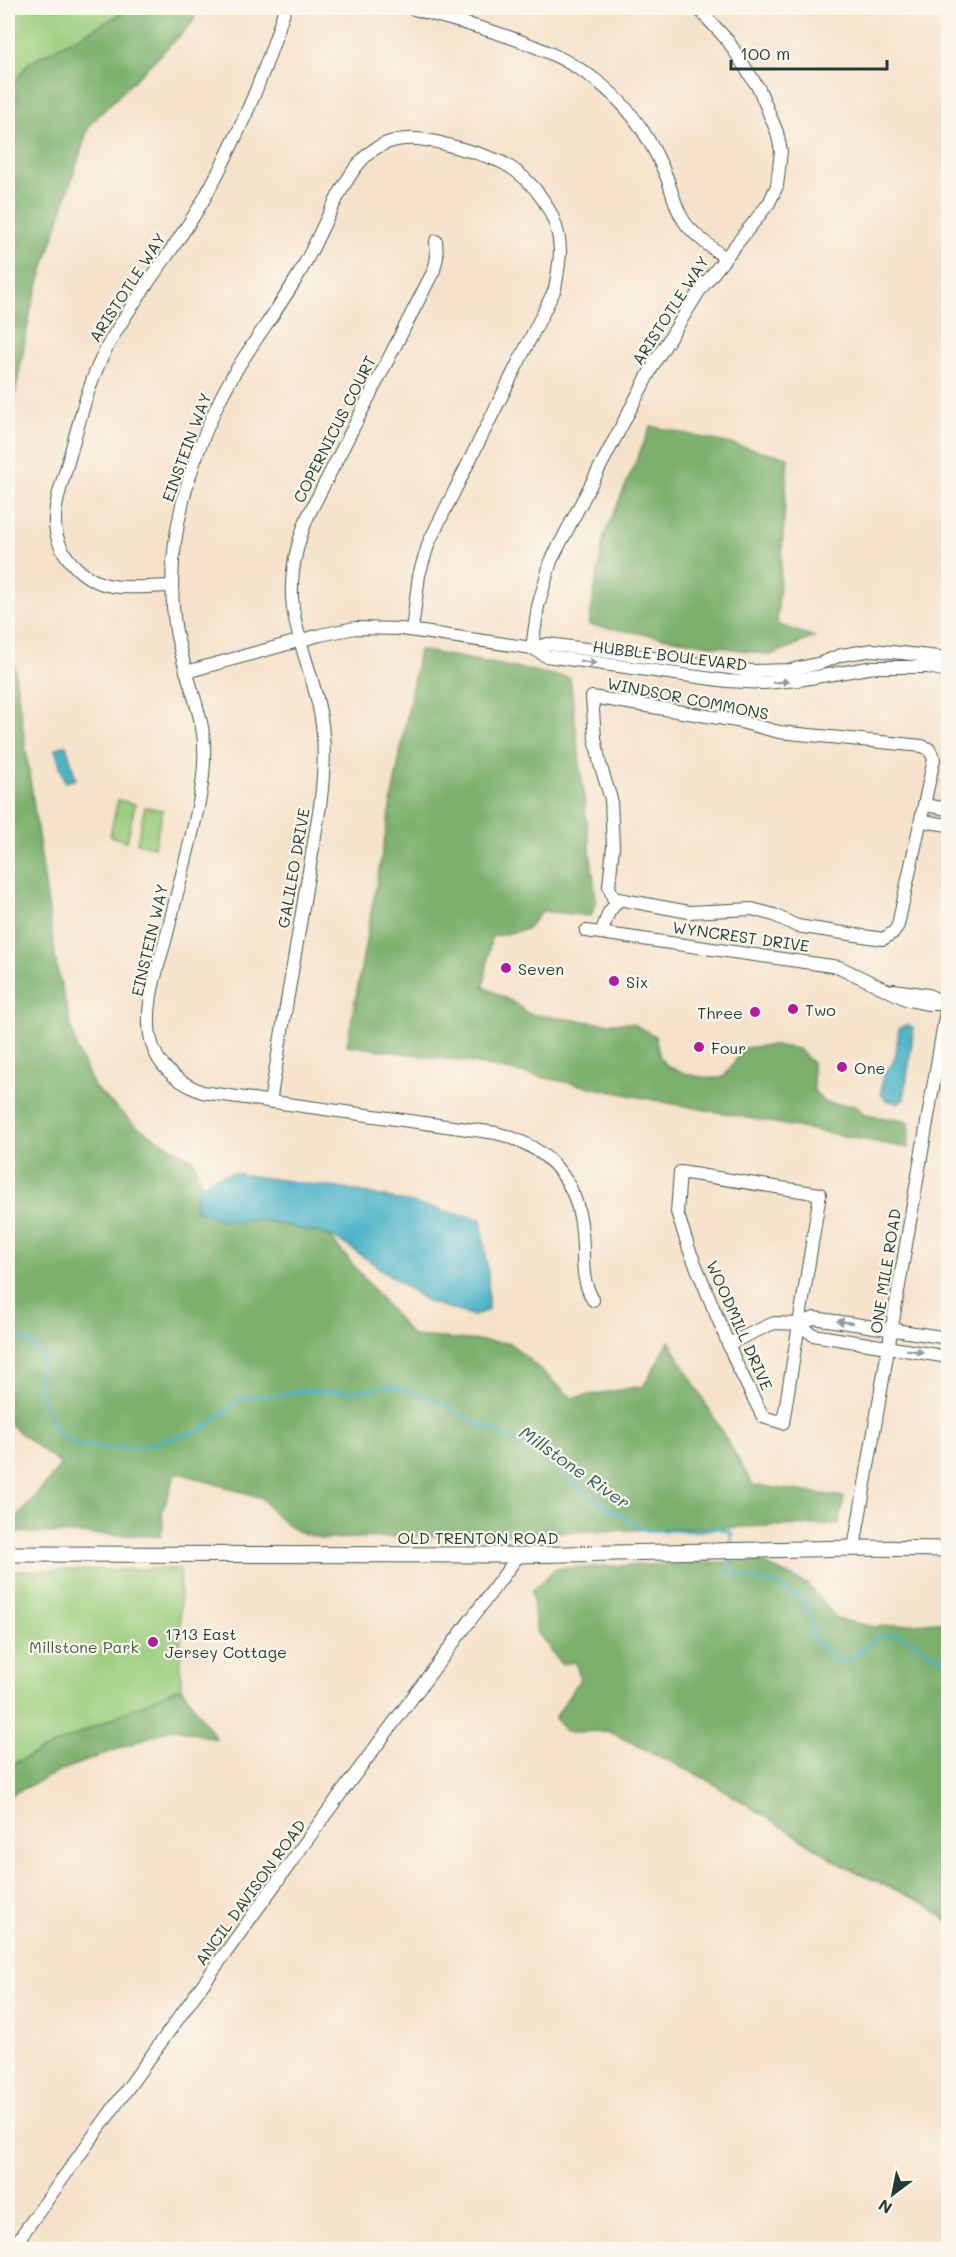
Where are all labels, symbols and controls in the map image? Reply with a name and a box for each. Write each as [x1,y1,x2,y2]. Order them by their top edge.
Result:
scale bar [731,33,887,71]
text: 100 m [740,41,790,65]
street label: ARISTOTLE WAY [84,228,170,346]
street label: ARISTOTLE WAY [627,251,713,369]
street label: COPERNICUS COURT [288,352,380,506]
street label: EINSTEIN WAY [157,390,215,504]
street label: HUBBLE BOULEVARD [591,635,749,675]
one-way arrow [578,657,597,666]
street label: WINDSOR COMMONS [605,672,771,724]
one-way arrow [772,677,791,687]
street label: GALILEO DRIVE [272,806,314,930]
street label: EINSTEIN WAY [126,882,172,998]
street label: WYNCREST DRIVE [671,916,811,956]
place label: Seven [518,958,564,979]
marker: Seven [499,961,513,975]
place label: Six [626,971,648,992]
marker: Six [607,974,621,988]
place label: Two [805,999,836,1020]
place label: Three [697,1002,743,1023]
marker: Two [786,1002,800,1016]
marker: Three [748,1005,762,1019]
place label: Four [711,1037,746,1058]
marker: Four [692,1040,706,1054]
place label: One [854,1057,885,1078]
marker: One [835,1060,849,1074]
street label: ONE MILE ROAD [865,1207,905,1335]
street label: WOODMILL DRIVE [702,1257,778,1393]
one-way arrow [836,1318,855,1327]
one-way arrow [906,1347,925,1356]
water label: Millstone River [515,1420,635,1514]
street label: OLD TRENTON ROAD [398,1527,558,1548]
place label: 1713 East Jersey Cottage [165,1623,287,1662]
marker: 1713 East Jersey Cottage [146,1635,160,1649]
park label: Millstone Park [29,1636,139,1657]
street label: ANCIL DAVISON ROAD [190,1815,310,1969]
north arrow [863,2164,923,2224]
text: N [874,2195,896,2219]

